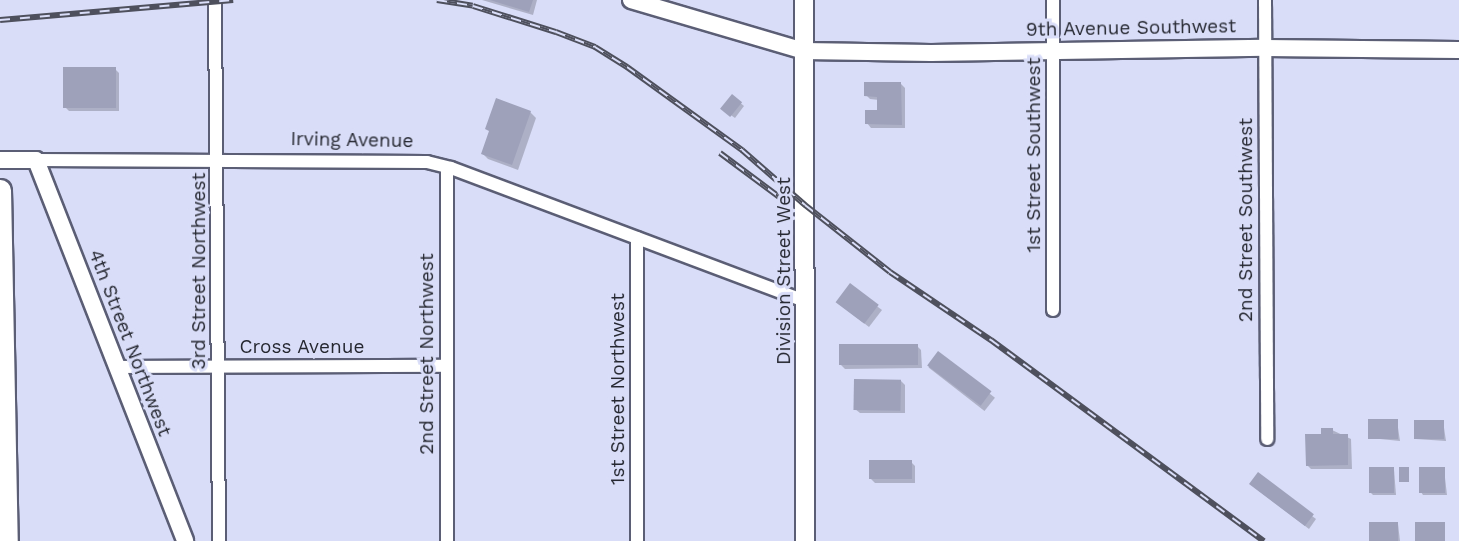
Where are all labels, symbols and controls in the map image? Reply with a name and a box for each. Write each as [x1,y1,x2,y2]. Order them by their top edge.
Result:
street label: 9th Avenue Southwest [1025,15,1237,41]
street label: 1st Street Southwest [1023,58,1045,252]
street label: 2nd Street Southwest [1235,118,1257,322]
street label: Irving Avenue [290,128,414,152]
street label: 3rd Street Northwest [188,172,210,370]
street label: Division Street West [773,177,795,365]
street label: 4th Street Northwest [84,247,176,439]
street label: 2nd Street Northwest [416,253,438,455]
street label: 1st Street Northwest [607,293,629,485]
street label: Cross Avenue [239,336,365,358]

